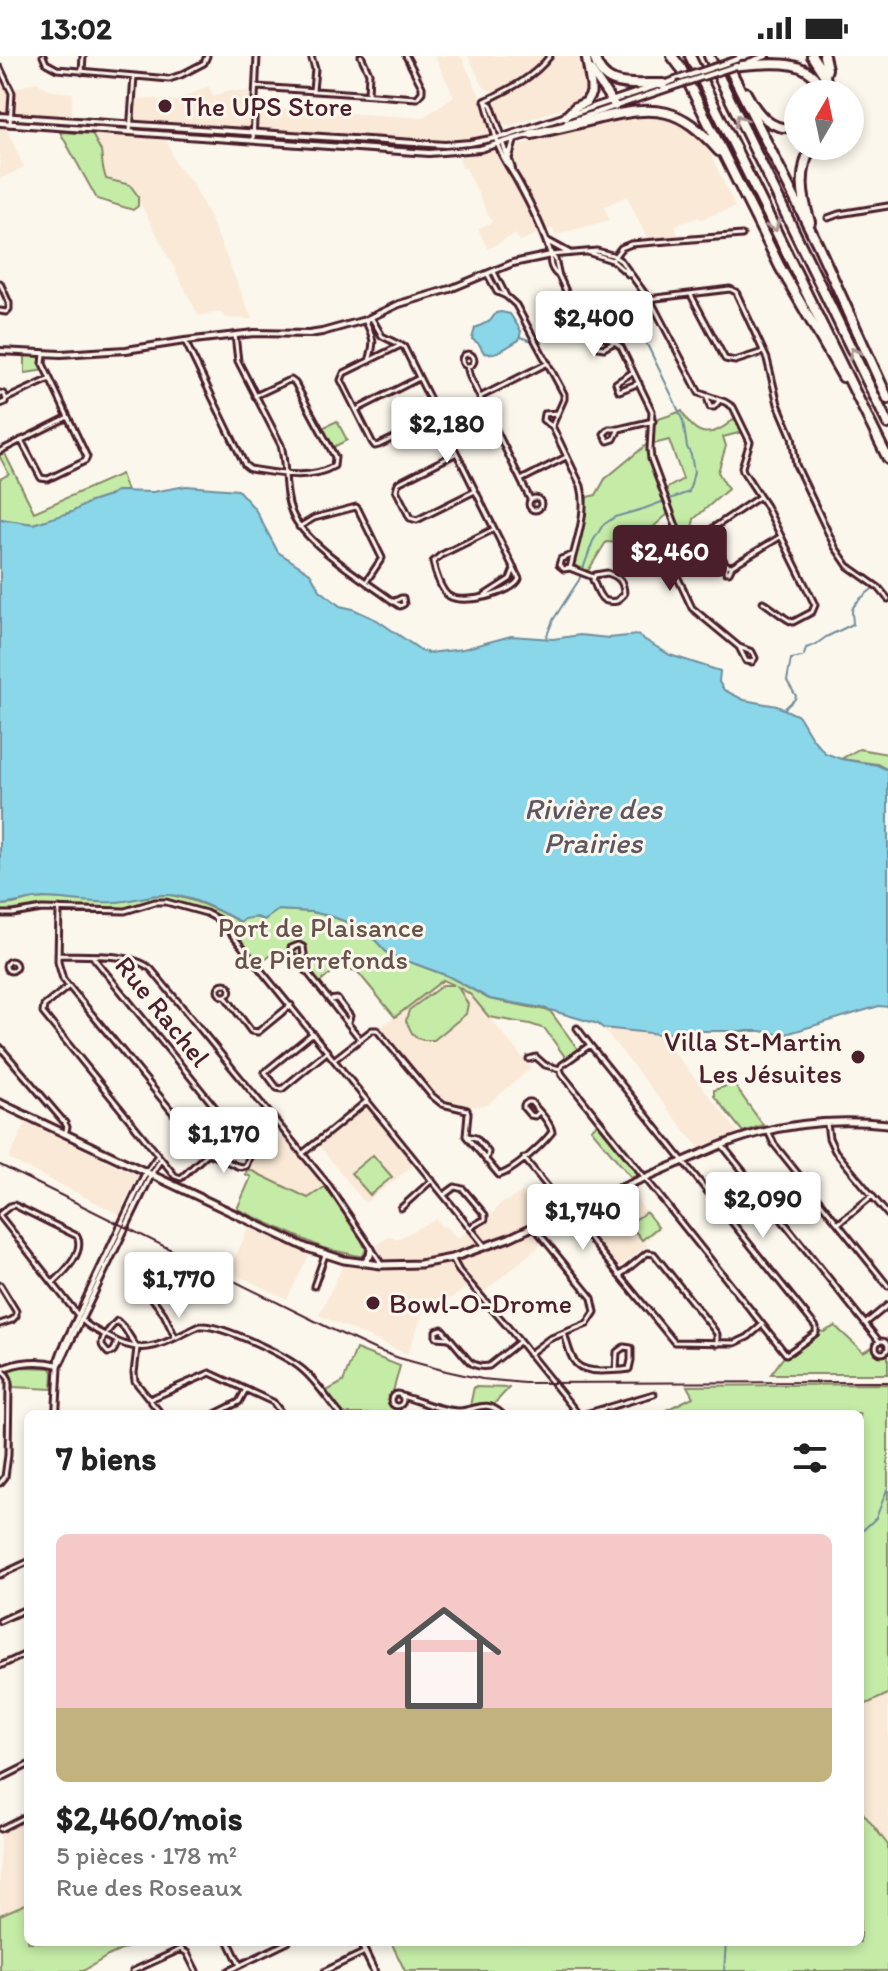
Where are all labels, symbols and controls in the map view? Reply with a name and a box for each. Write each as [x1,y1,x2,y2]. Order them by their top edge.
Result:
text: 13:02 [40,10,112,47]
north arrow [784,80,864,160]
map controls [784,80,864,160]
place label: The UPS Store [181,89,352,123]
marker: The UPS Store [156,97,174,115]
one-way arrow [734,113,750,128]
one-way arrow [764,218,780,233]
pin: $2,400 [529,291,659,359]
text: $2,400 [554,301,634,333]
one-way arrow [848,347,864,362]
pin: $2,180 [382,397,512,465]
text: $2,180 [409,407,485,439]
pin: $2,460 [605,525,735,593]
text: $2,460 [631,535,709,567]
water label: Rivière des Prairies [524,790,664,861]
park label: Port de Plaisance de Pierrefonds [218,910,424,976]
street label: Rue Rachel [108,949,218,1073]
place label: Villa St-Martin Les Jésuites [664,1024,842,1090]
marker: Villa St-Martin Les Jésuites [849,1048,867,1066]
pin: $1,170 [159,1107,289,1175]
text: $1,170 [188,1117,260,1149]
pin: $2,090 [698,1172,828,1240]
text: $2,090 [724,1182,802,1214]
pin: $1,740 [518,1184,648,1252]
text: $1,740 [545,1194,621,1226]
pin: $1,770 [114,1252,244,1320]
text: $1,770 [142,1262,216,1294]
place label: Bowl-O-Drome [389,1286,572,1320]
marker: Bowl-O-Drome [364,1294,382,1312]
icon: filters [788,1436,832,1480]
text: 7 biens [56,1438,156,1479]
icon: home [372,1586,516,1730]
text: $2,460/mois [56,1798,243,1839]
text: 5 pièces · 178 m² [56,1839,237,1871]
text: Rue des Roseaux [56,1871,242,1903]

